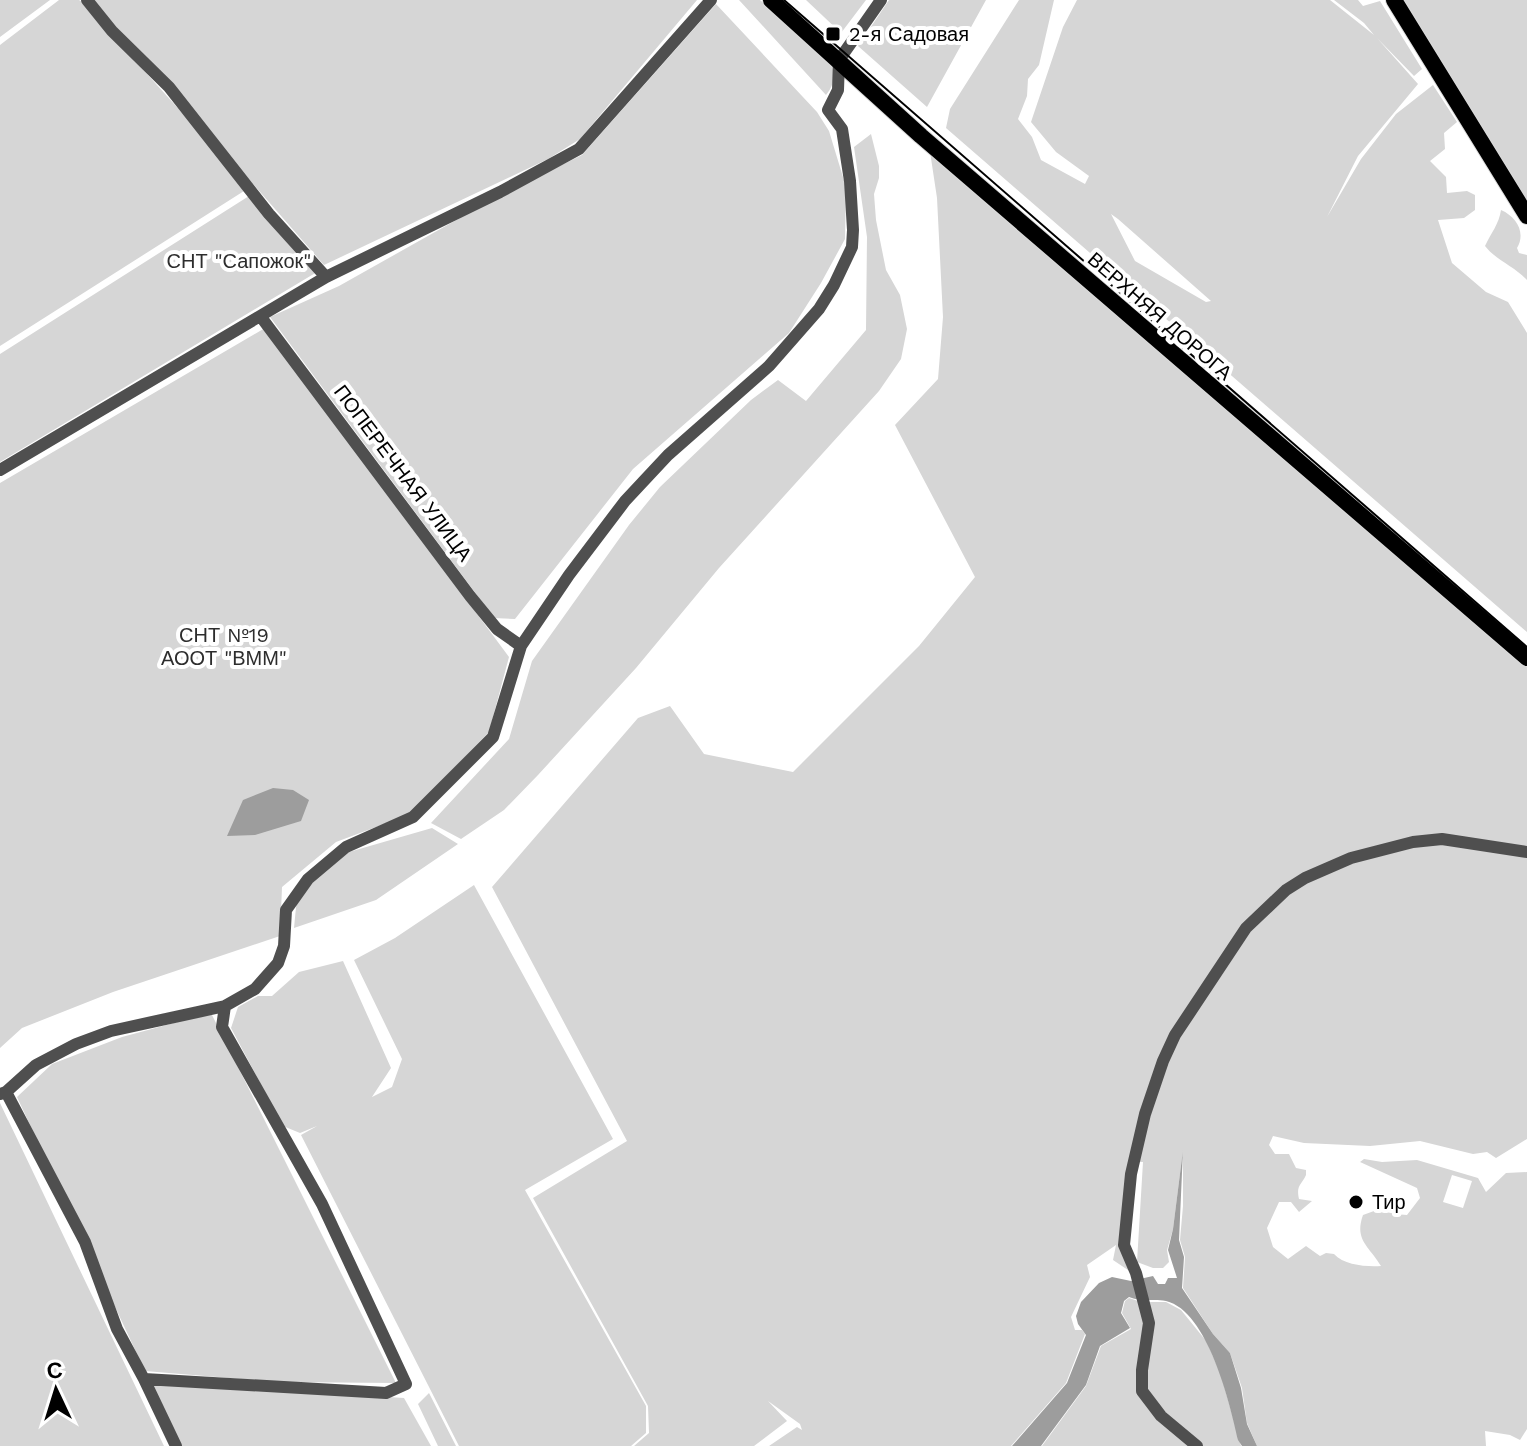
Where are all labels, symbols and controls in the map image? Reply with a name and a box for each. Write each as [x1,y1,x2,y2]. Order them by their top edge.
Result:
place label: 2-я Садовая [849,22,969,46]
marker: 2-я Садовая [824,25,842,43]
street label: ВЕРХНЯЯ ДОРОГА [1083,247,1237,386]
park label: СНТ "Сапожок" [167,249,311,273]
street label: ПОПЕРЕЧНАЯ УЛИЦА [329,380,477,566]
park label: СНТ №19 АООТ "ВММ" [161,623,287,670]
place label: Тир [1372,1190,1406,1214]
marker: Тир [1347,1193,1365,1211]
north arrow [16,1350,96,1430]
text: С [46,1358,64,1384]

